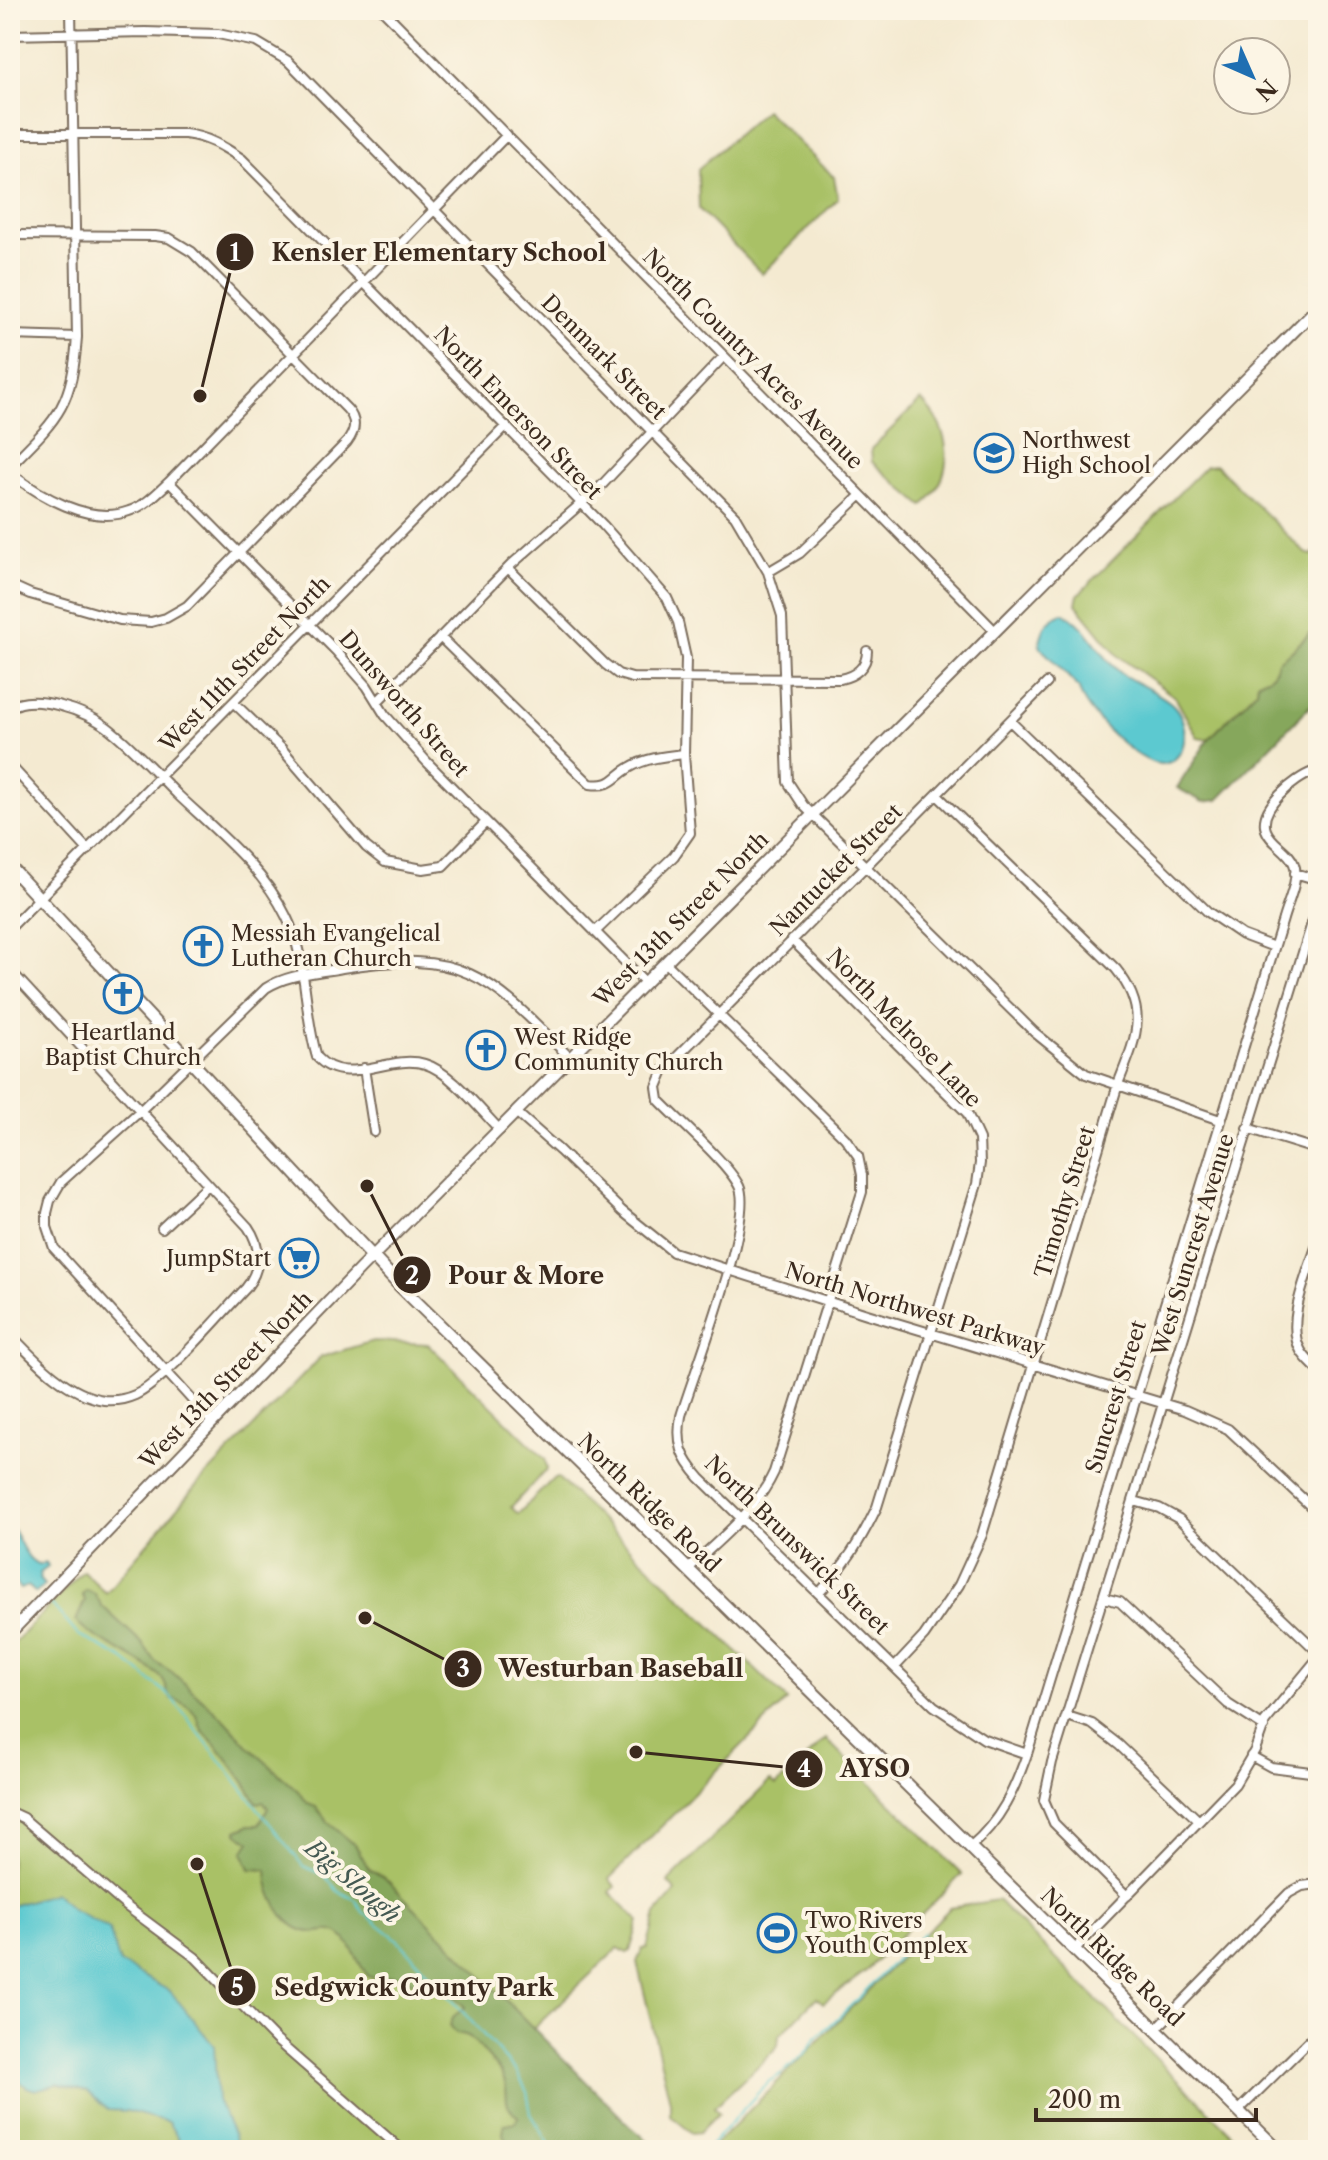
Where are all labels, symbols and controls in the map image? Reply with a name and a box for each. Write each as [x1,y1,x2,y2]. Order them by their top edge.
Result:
north arrow [1212,36,1292,116]
text: N [1249,73,1282,106]
callout: Kensler Elementary School [215,228,623,276]
text: 1 [230,238,241,267]
text: Kensler Elementary School [271,238,607,267]
street label: North Country Acres Avenue [637,243,869,475]
street label: Denmark Street [536,289,672,425]
street label: North Emerson Street [428,321,608,505]
place label: Northwest High School [1022,427,1151,479]
school or university icon: Northwest High School [973,432,1015,474]
street label: West 11th Street North [153,570,336,758]
street label: Dunsworth Street [333,625,475,783]
street label: Nantucket Street [764,798,908,942]
street label: West 13th Street North [587,826,774,1013]
place label: Messiah Evangelical Lutheran Church [231,920,441,972]
church icon: Messiah Evangelical Lutheran Church [182,925,224,967]
street label: North Melrose Lane [821,943,987,1113]
church icon: Heartland Baptist Church [102,973,144,1015]
place label: Heartland Baptist Church [45,1019,202,1071]
place label: West Ridge Community Church [513,1024,723,1076]
church icon: West Ridge Community Church [465,1029,507,1071]
street label: Timothy Street [1029,1122,1101,1281]
street label: West Suncrest Avenue [1146,1130,1240,1361]
supermarket icon: JumpStart [278,1237,320,1279]
place label: JumpStart [163,1245,271,1272]
callout: Pour & More [392,1251,620,1299]
street label: North Northwest Parkway [782,1257,1049,1362]
text: 2 [405,1261,419,1290]
text: Pour & More [448,1261,604,1290]
street label: West 13th Street North [133,1285,318,1475]
street label: Suncrest Street [1080,1317,1152,1477]
street label: North Ridge Road [572,1428,726,1578]
street label: North Brunswick Street [699,1450,895,1640]
callout: Westurban Baseball [443,1645,760,1693]
text: 3 [456,1654,470,1683]
text: Westurban Baseball [498,1654,743,1683]
callout: AYSO [784,1745,926,1793]
text: 4 [797,1754,811,1783]
text: AYSO [839,1754,910,1783]
water label: Big Slough [298,1832,406,1929]
street label: North Ridge Road [1035,1882,1189,2032]
place label: Two Rivers Youth Complex [804,1907,968,1959]
sports icon: Two Rivers Youth Complex [756,1912,798,1954]
callout: Sedgwick County Park [217,1963,570,2011]
text: 5 [230,1973,244,2002]
text: Sedgwick County Park [274,1973,555,2002]
scale bar [1036,2072,1256,2122]
text: 200 m [1048,2085,1121,2114]

